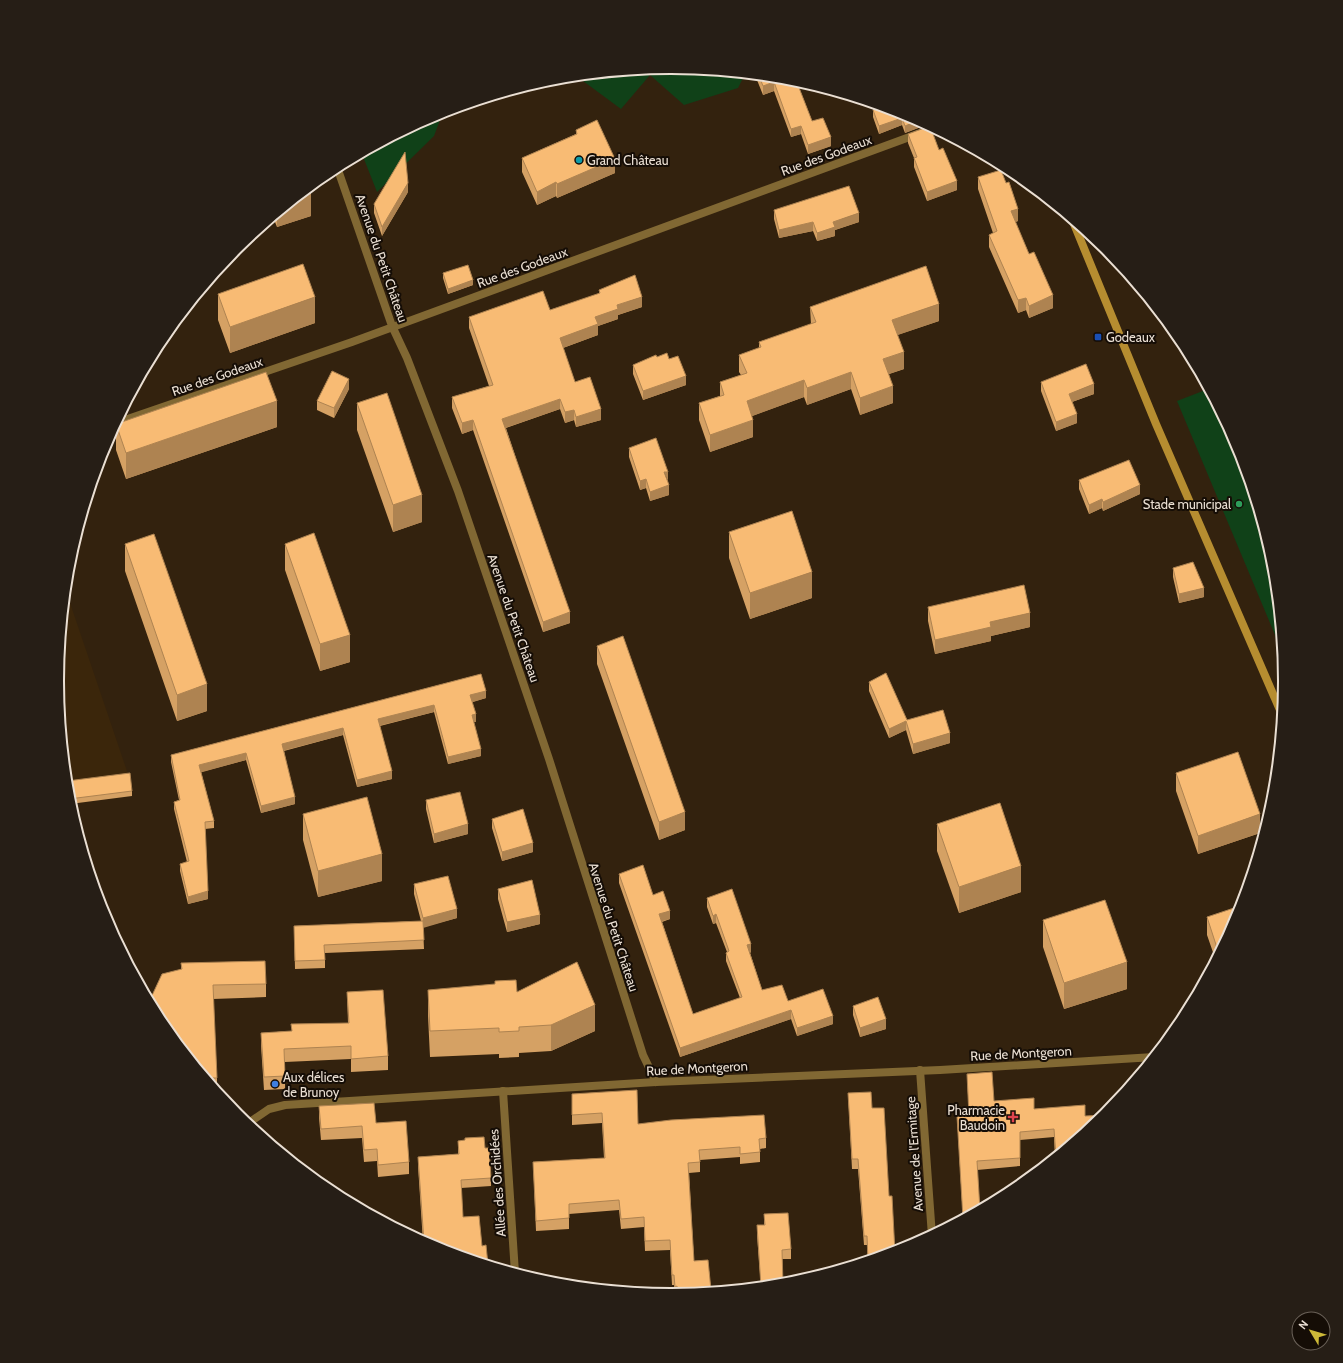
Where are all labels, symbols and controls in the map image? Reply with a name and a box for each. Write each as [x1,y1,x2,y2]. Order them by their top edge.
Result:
street label: Rue des Godeaux [779,131,874,179]
place label: Grand Château [587,152,669,168]
marker: Grand Château [574,155,584,165]
street label: Avenue du Petit Château [353,192,412,324]
street label: Rue des Godeaux [475,243,570,291]
place label: Godeaux [1106,329,1156,345]
marker: Godeaux [1093,332,1103,342]
street label: Rue des Godeaux [169,353,265,399]
place label: Stade municipal [1143,496,1231,512]
marker: Stade municipal [1234,499,1244,509]
street label: Avenue du Petit Château [485,552,544,684]
street label: Avenue du Petit Château [586,860,642,994]
street label: Rue de Montgeron [970,1042,1072,1064]
street label: Rue de Montgeron [646,1057,748,1079]
place label: Aux délices de Brunoy [283,1069,345,1100]
marker: Aux délices de Brunoy [270,1079,280,1089]
street label: Avenue de l'Ermitage [902,1096,926,1212]
place label: Pharmacie Baudoin [947,1102,1005,1133]
marker: Pharmacie Baudoin [1008,1112,1018,1122]
street label: Allée des Orchidées [485,1128,509,1237]
north arrow [1291,1311,1331,1351]
text: N [1295,1317,1311,1332]

